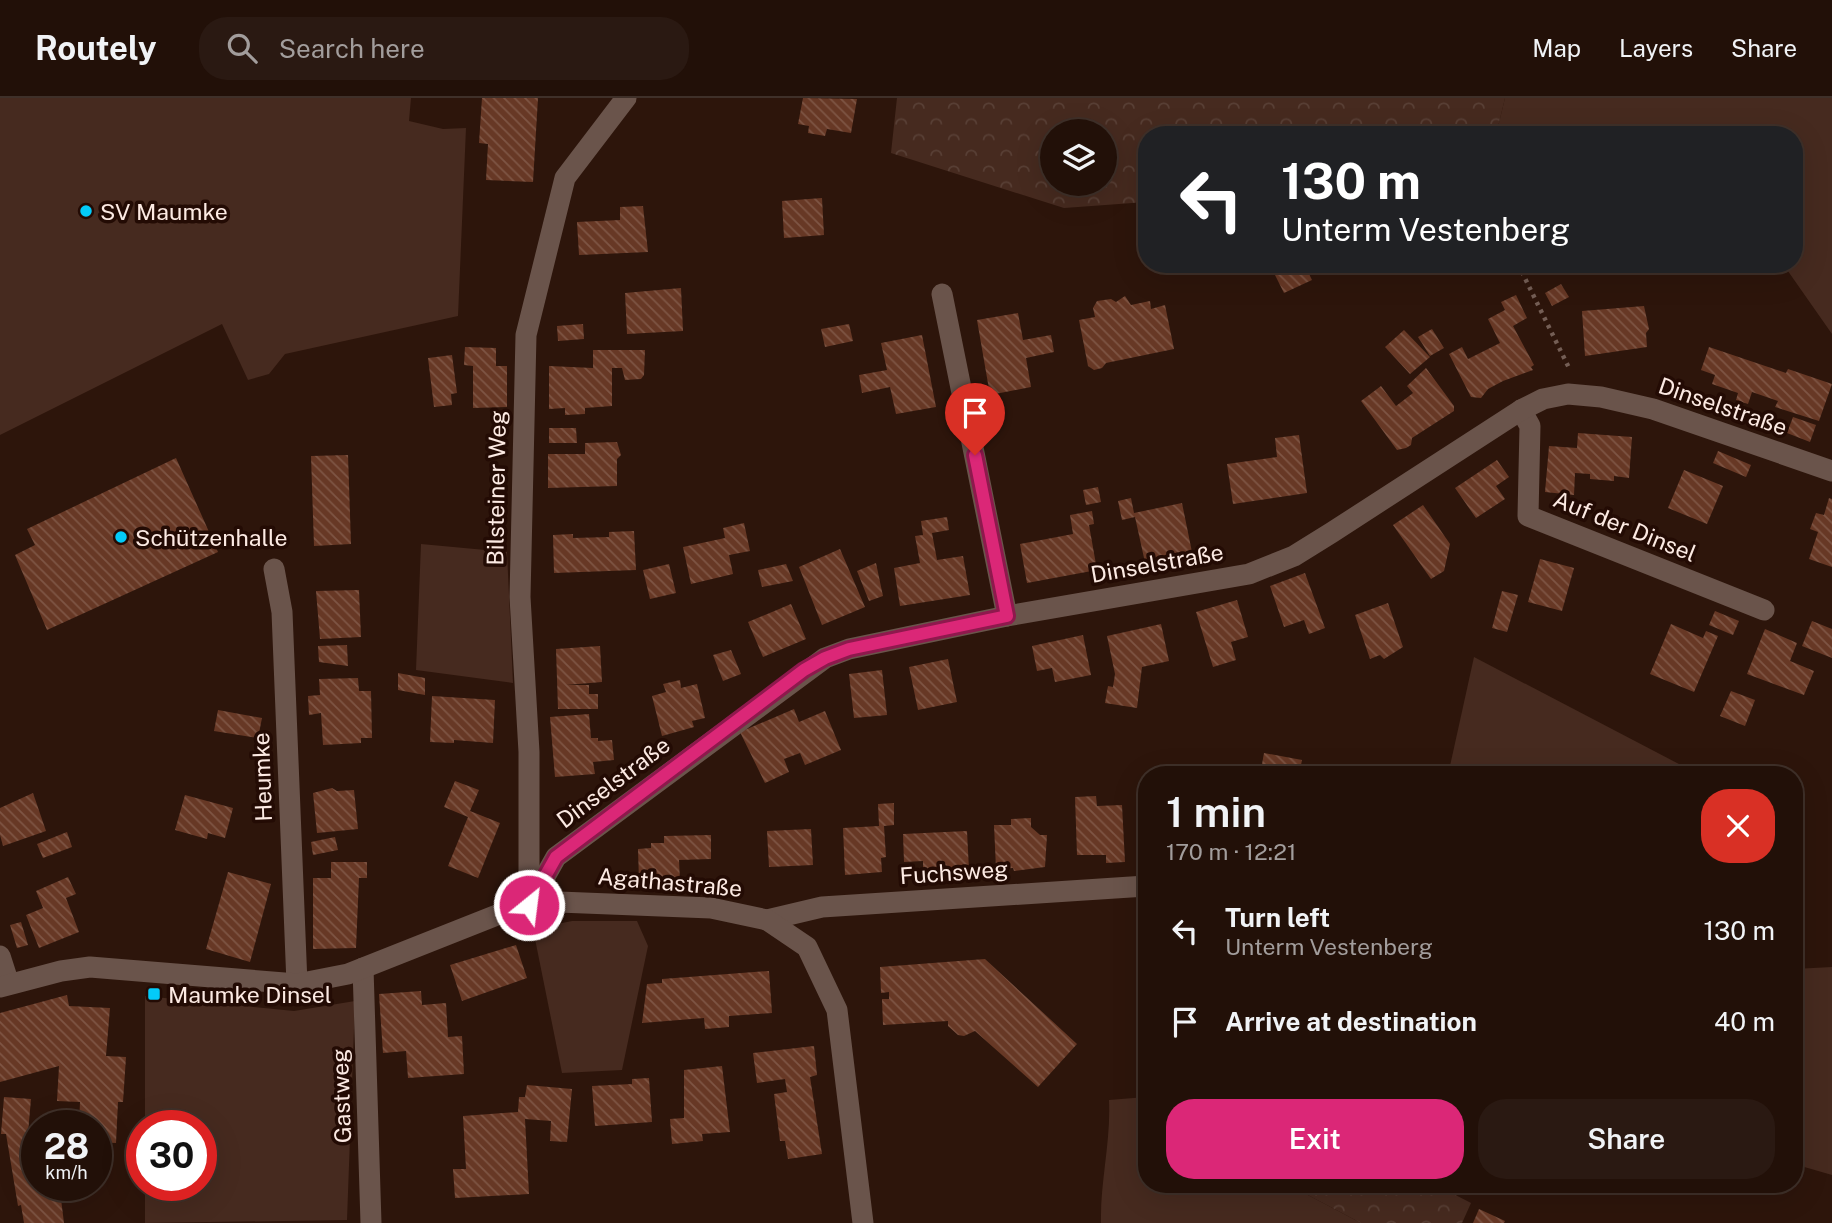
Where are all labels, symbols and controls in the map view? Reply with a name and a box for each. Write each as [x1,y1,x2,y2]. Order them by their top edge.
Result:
search box [199,17,689,80]
text: Routely [35,29,157,67]
icon: search [223,29,261,67]
text: Search here [279,33,425,64]
text: Map [1532,34,1581,62]
text: Layers [1619,34,1693,62]
text: Share [1731,34,1797,62]
map controls [1040,119,1117,196]
button: layers [1040,119,1117,196]
text: 130 m [1281,152,1421,210]
icon: left [1166,154,1257,245]
place label: SV Maumke [100,198,228,225]
marker: SV Maumke [78,203,94,219]
text: Unterm Vestenberg [1281,211,1570,248]
street label: Dinselstraße [1655,371,1791,441]
pin [945,383,1005,455]
icon: arrive [956,394,994,432]
street label: Bilsteiner Weg [481,410,511,566]
street label: Auf der Dinsel [1550,485,1700,567]
place label: Schützenhalle [135,524,288,551]
marker: Schützenhalle [113,529,129,545]
street label: Dinselstraße [1088,538,1226,588]
street label: Dinselstraße [551,731,675,833]
street label: Heumke [247,732,277,822]
text: 1 min [1166,787,1266,836]
button: close [1701,789,1775,863]
text: 170 m · 12:21 [1166,838,1296,865]
street label: Fuchsweg [899,855,1009,889]
street label: Agathastraße [597,862,743,902]
position arrow [492,868,566,942]
text: Turn left [1225,902,1330,933]
icon: left [1166,912,1204,950]
text: 130 m [1703,915,1775,946]
text: Unterm Vestenberg [1225,933,1433,960]
place label: Maumke Dinsel [168,981,332,1008]
marker: Maumke Dinsel [146,986,162,1002]
icon: arrive [1166,1003,1204,1041]
text: Arrive at destination [1225,1006,1477,1037]
text: 40 m [1714,1006,1775,1037]
street label: Gastweg [326,1048,356,1144]
button: Exit [1166,1099,1464,1179]
button: Share [1478,1099,1775,1179]
speed limit sign: 30 [126,1110,217,1201]
text: 28 [44,1126,89,1167]
text: km/h [45,1162,88,1183]

